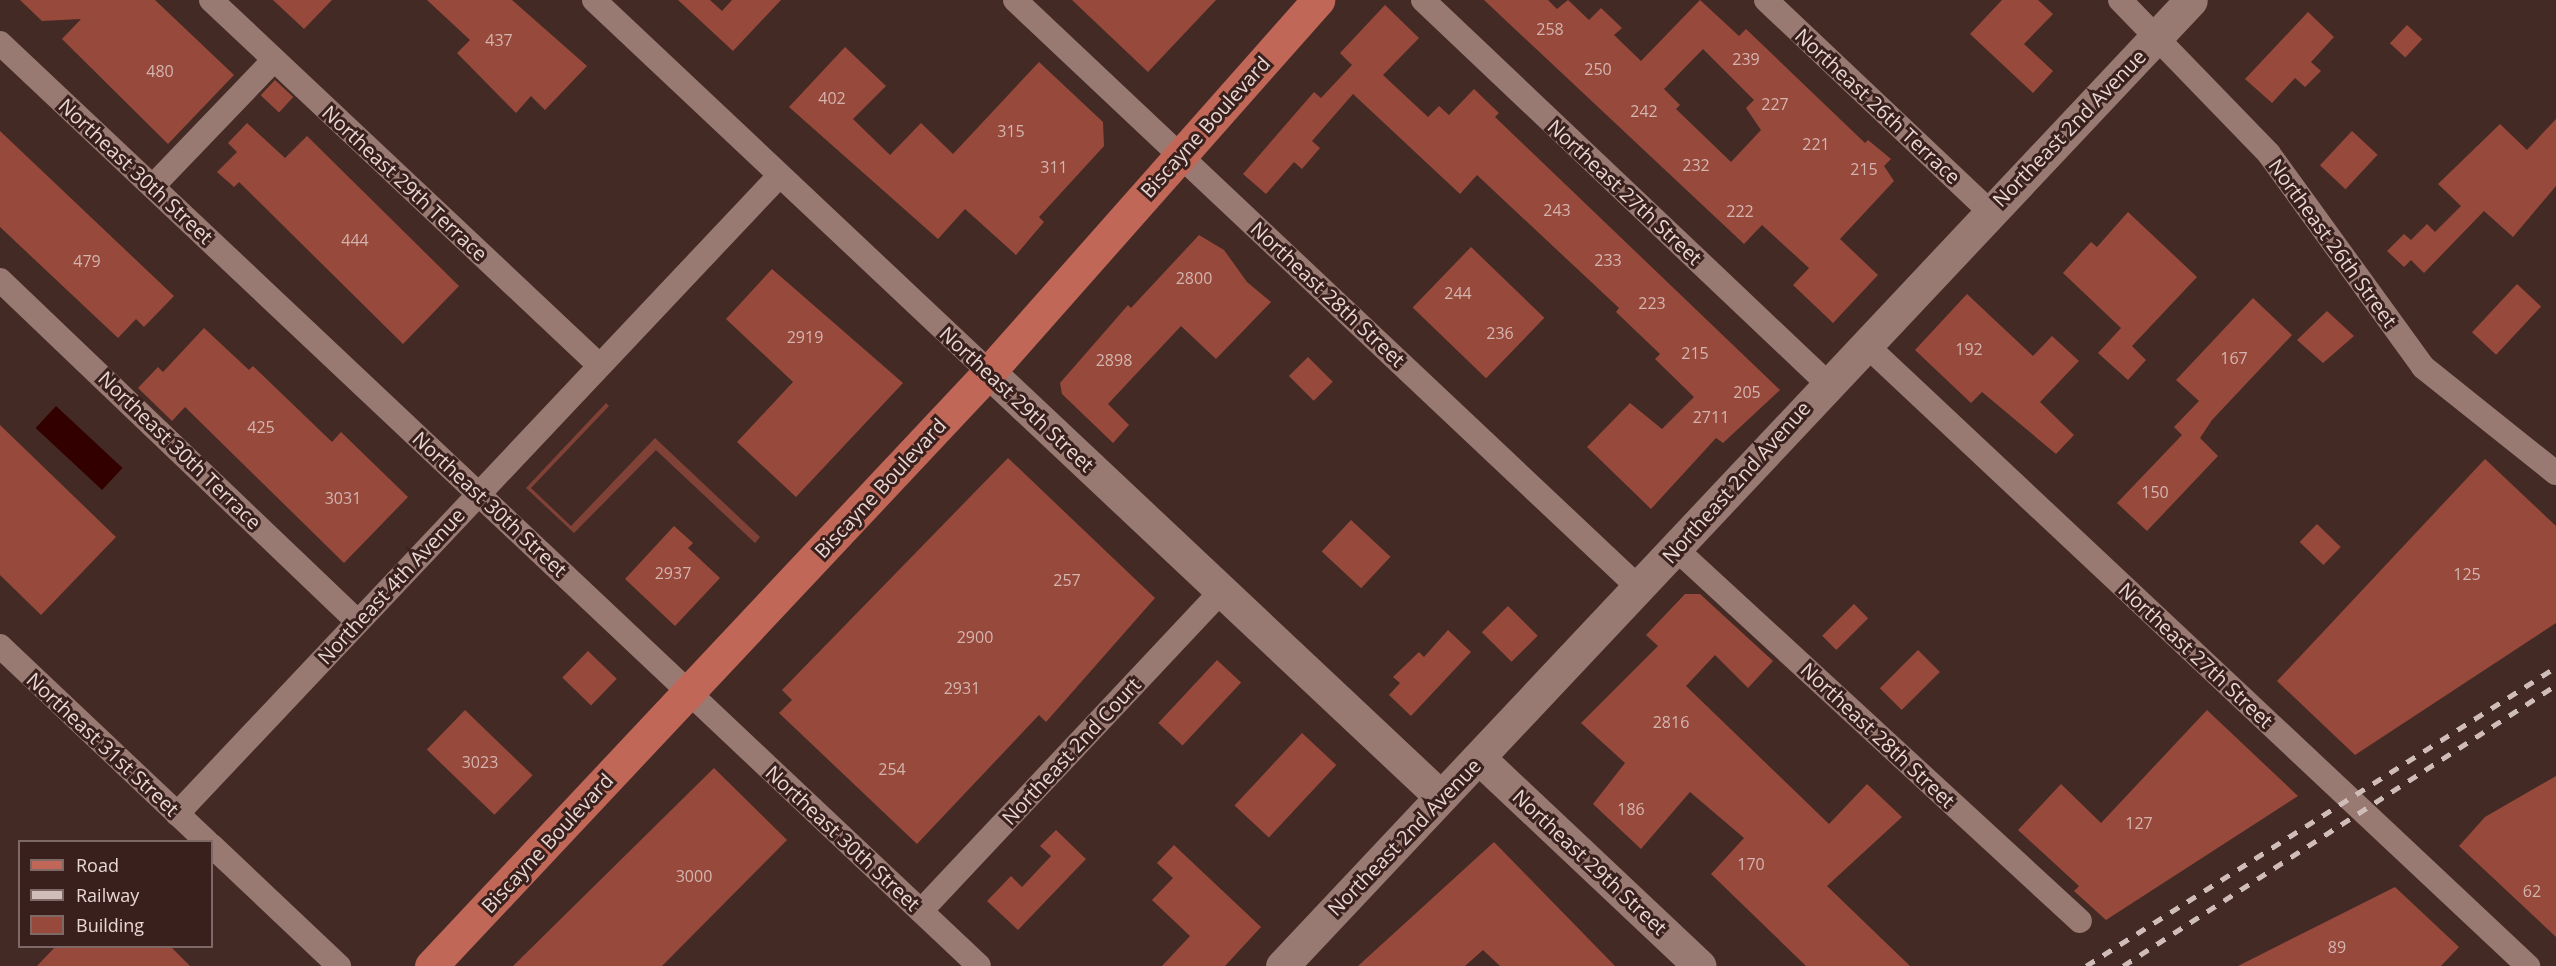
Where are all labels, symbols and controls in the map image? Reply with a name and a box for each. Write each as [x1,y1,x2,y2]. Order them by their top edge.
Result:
house number: 258 [1536,19,1564,39]
street label: Northeast 26th Terrace [1791,23,1965,189]
house number: 437 [485,30,513,50]
street label: Northeast 2nd Avenue [1988,44,2150,212]
house number: 239 [1732,49,1760,69]
street label: Biscayne Boulevard [1135,51,1275,203]
house number: 250 [1584,59,1612,79]
house number: 480 [146,61,174,81]
house number: 402 [818,88,846,108]
street label: Northeast 30th Street [54,93,218,249]
house number: 227 [1761,94,1789,114]
street label: Northeast 29th Terrace [318,100,492,266]
house number: 242 [1630,101,1658,121]
street label: Northeast 27th Street [1543,114,1707,270]
house number: 315 [997,121,1025,141]
house number: 221 [1802,134,1830,154]
street label: Northeast 26th Street [2264,154,2402,332]
house number: 232 [1682,155,1710,175]
house number: 311 [1040,157,1068,177]
house number: 215 [1850,159,1878,179]
house number: 243 [1543,200,1571,220]
house number: 222 [1726,201,1754,221]
street label: Northeast 28th Street [1246,216,1410,372]
house number: 444 [341,230,369,250]
house number: 233 [1594,250,1622,270]
house number: 479 [73,251,101,271]
house number: 2800 [1176,268,1212,288]
house number: 244 [1444,283,1472,303]
house number: 223 [1638,293,1666,313]
street label: Northeast 29th Street [935,321,1099,477]
house number: 236 [1486,323,1514,343]
house number: 2919 [787,327,823,347]
house number: 192 [1955,339,1983,359]
house number: 215 [1681,343,1709,363]
house number: 167 [2220,348,2248,368]
house number: 2898 [1096,350,1132,370]
street label: Northeast 30th Terrace [94,366,266,534]
house number: 205 [1733,382,1761,402]
street label: Northeast 2nd Avenue [1657,396,1815,568]
house number: 2711 [1693,407,1729,427]
street label: Biscayne Boulevard [809,413,951,563]
house number: 425 [247,417,275,437]
street label: Northeast 30th Street [408,426,572,582]
house number: 150 [2141,482,2169,502]
house number: 3031 [325,488,361,508]
street label: Northeast 4th Avenue [312,503,470,669]
house number: 2937 [655,563,691,583]
house number: 125 [2453,564,2481,584]
house number: 257 [1053,570,1081,590]
street label: Northeast 27th Street [2114,577,2278,733]
house number: 2900 [957,627,993,647]
street label: Northeast 28th Street [1796,657,1960,813]
street label: Northeast 31st Street [22,667,184,821]
street label: Northeast 2nd Court [997,673,1145,829]
house number: 2931 [944,678,980,698]
house number: 2816 [1653,712,1689,732]
house number: 3023 [462,752,498,772]
street label: Northeast 2nd Avenue [1323,753,1485,921]
house number: 254 [878,759,906,779]
street label: Northeast 30th Street [761,760,925,916]
street label: Biscayne Boulevard [476,768,618,918]
street label: Northeast 29th Street [1508,784,1672,940]
house number: 186 [1617,799,1645,819]
house number: 127 [2125,813,2153,833]
legend [18,840,213,948]
text: Road [76,853,119,877]
house number: 170 [1737,854,1765,874]
house number: 3000 [676,866,712,886]
house number: 62 [2523,881,2541,901]
text: Railway [76,883,139,907]
text: Building [76,913,144,937]
house number: 89 [2328,937,2346,957]

